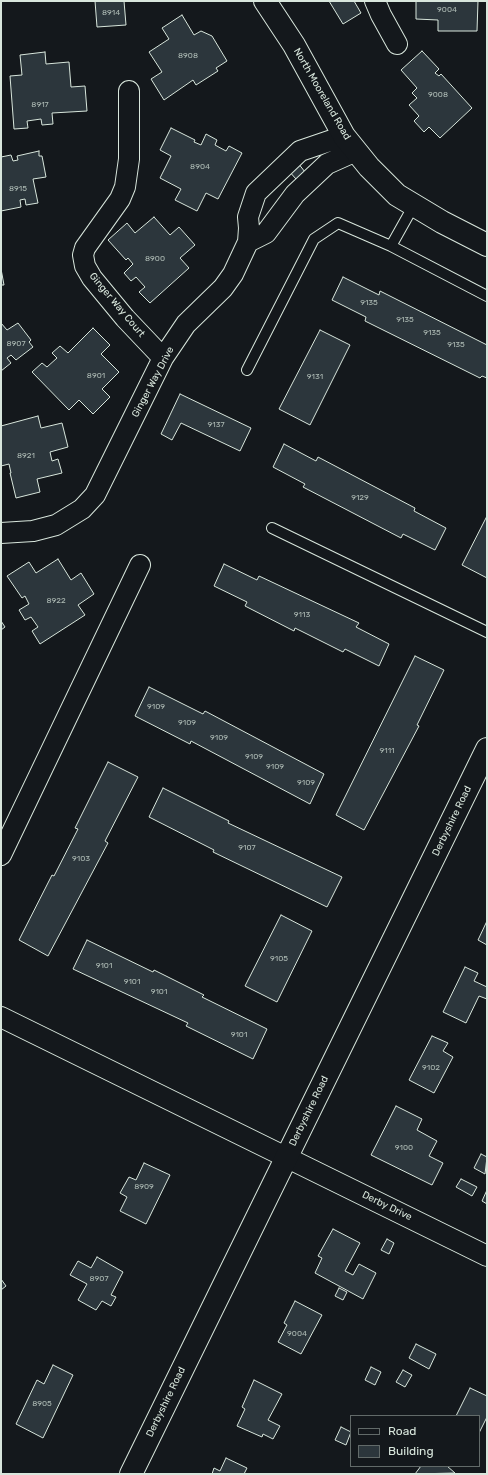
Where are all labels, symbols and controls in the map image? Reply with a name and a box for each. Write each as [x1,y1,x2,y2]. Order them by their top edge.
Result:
house number: 9004 [437,5,457,15]
house number: 8914 [102,8,120,18]
street label: North Mooreland Road [291,46,353,142]
house number: 8908 [178,51,198,61]
house number: 9008 [428,90,448,100]
house number: 8917 [31,100,49,110]
house number: 8904 [190,162,210,172]
house number: 8915 [9,184,27,194]
house number: 8900 [145,254,165,264]
street label: Ginger Way Court [87,270,147,340]
house number: 9135 [360,298,378,308]
house number: 9135 [396,315,414,325]
house number: 9135 [423,328,441,338]
house number: 8907 [6,339,26,349]
house number: 9135 [447,340,465,350]
street label: Ginger Way Drive [129,345,177,419]
house number: 8901 [87,371,105,381]
house number: 9131 [307,372,323,382]
house number: 9137 [207,420,225,430]
house number: 8921 [17,451,35,461]
house number: 9129 [351,493,369,503]
house number: 8922 [46,596,66,606]
house number: 9113 [294,610,310,620]
house number: 9109 [147,702,165,712]
house number: 9109 [178,718,196,728]
house number: 9109 [210,733,228,743]
house number: 9111 [379,746,395,756]
house number: 9109 [245,752,263,762]
house number: 9109 [266,762,284,772]
house number: 9109 [297,778,315,788]
street label: Derbyshire Road [430,784,474,858]
house number: 9107 [238,843,256,853]
house number: 9103 [72,854,90,864]
house number: 9105 [270,954,288,964]
house number: 9101 [96,961,112,971]
house number: 9101 [124,977,140,987]
house number: 9101 [151,987,167,997]
house number: 9101 [231,1030,247,1040]
house number: 9102 [422,1063,440,1073]
street label: Derbyshire Road [287,1074,331,1148]
house number: 9100 [395,1143,413,1153]
house number: 8909 [134,1182,154,1192]
street label: Derby Drive [360,1189,414,1223]
house number: 8907 [89,1274,109,1284]
house number: 9004 [287,1329,307,1339]
street label: Derbyshire Road [144,1365,188,1439]
house number: 8905 [32,1399,52,1409]
legend [350,1415,480,1467]
text: Road [388,1424,416,1438]
text: Building [388,1444,434,1458]

